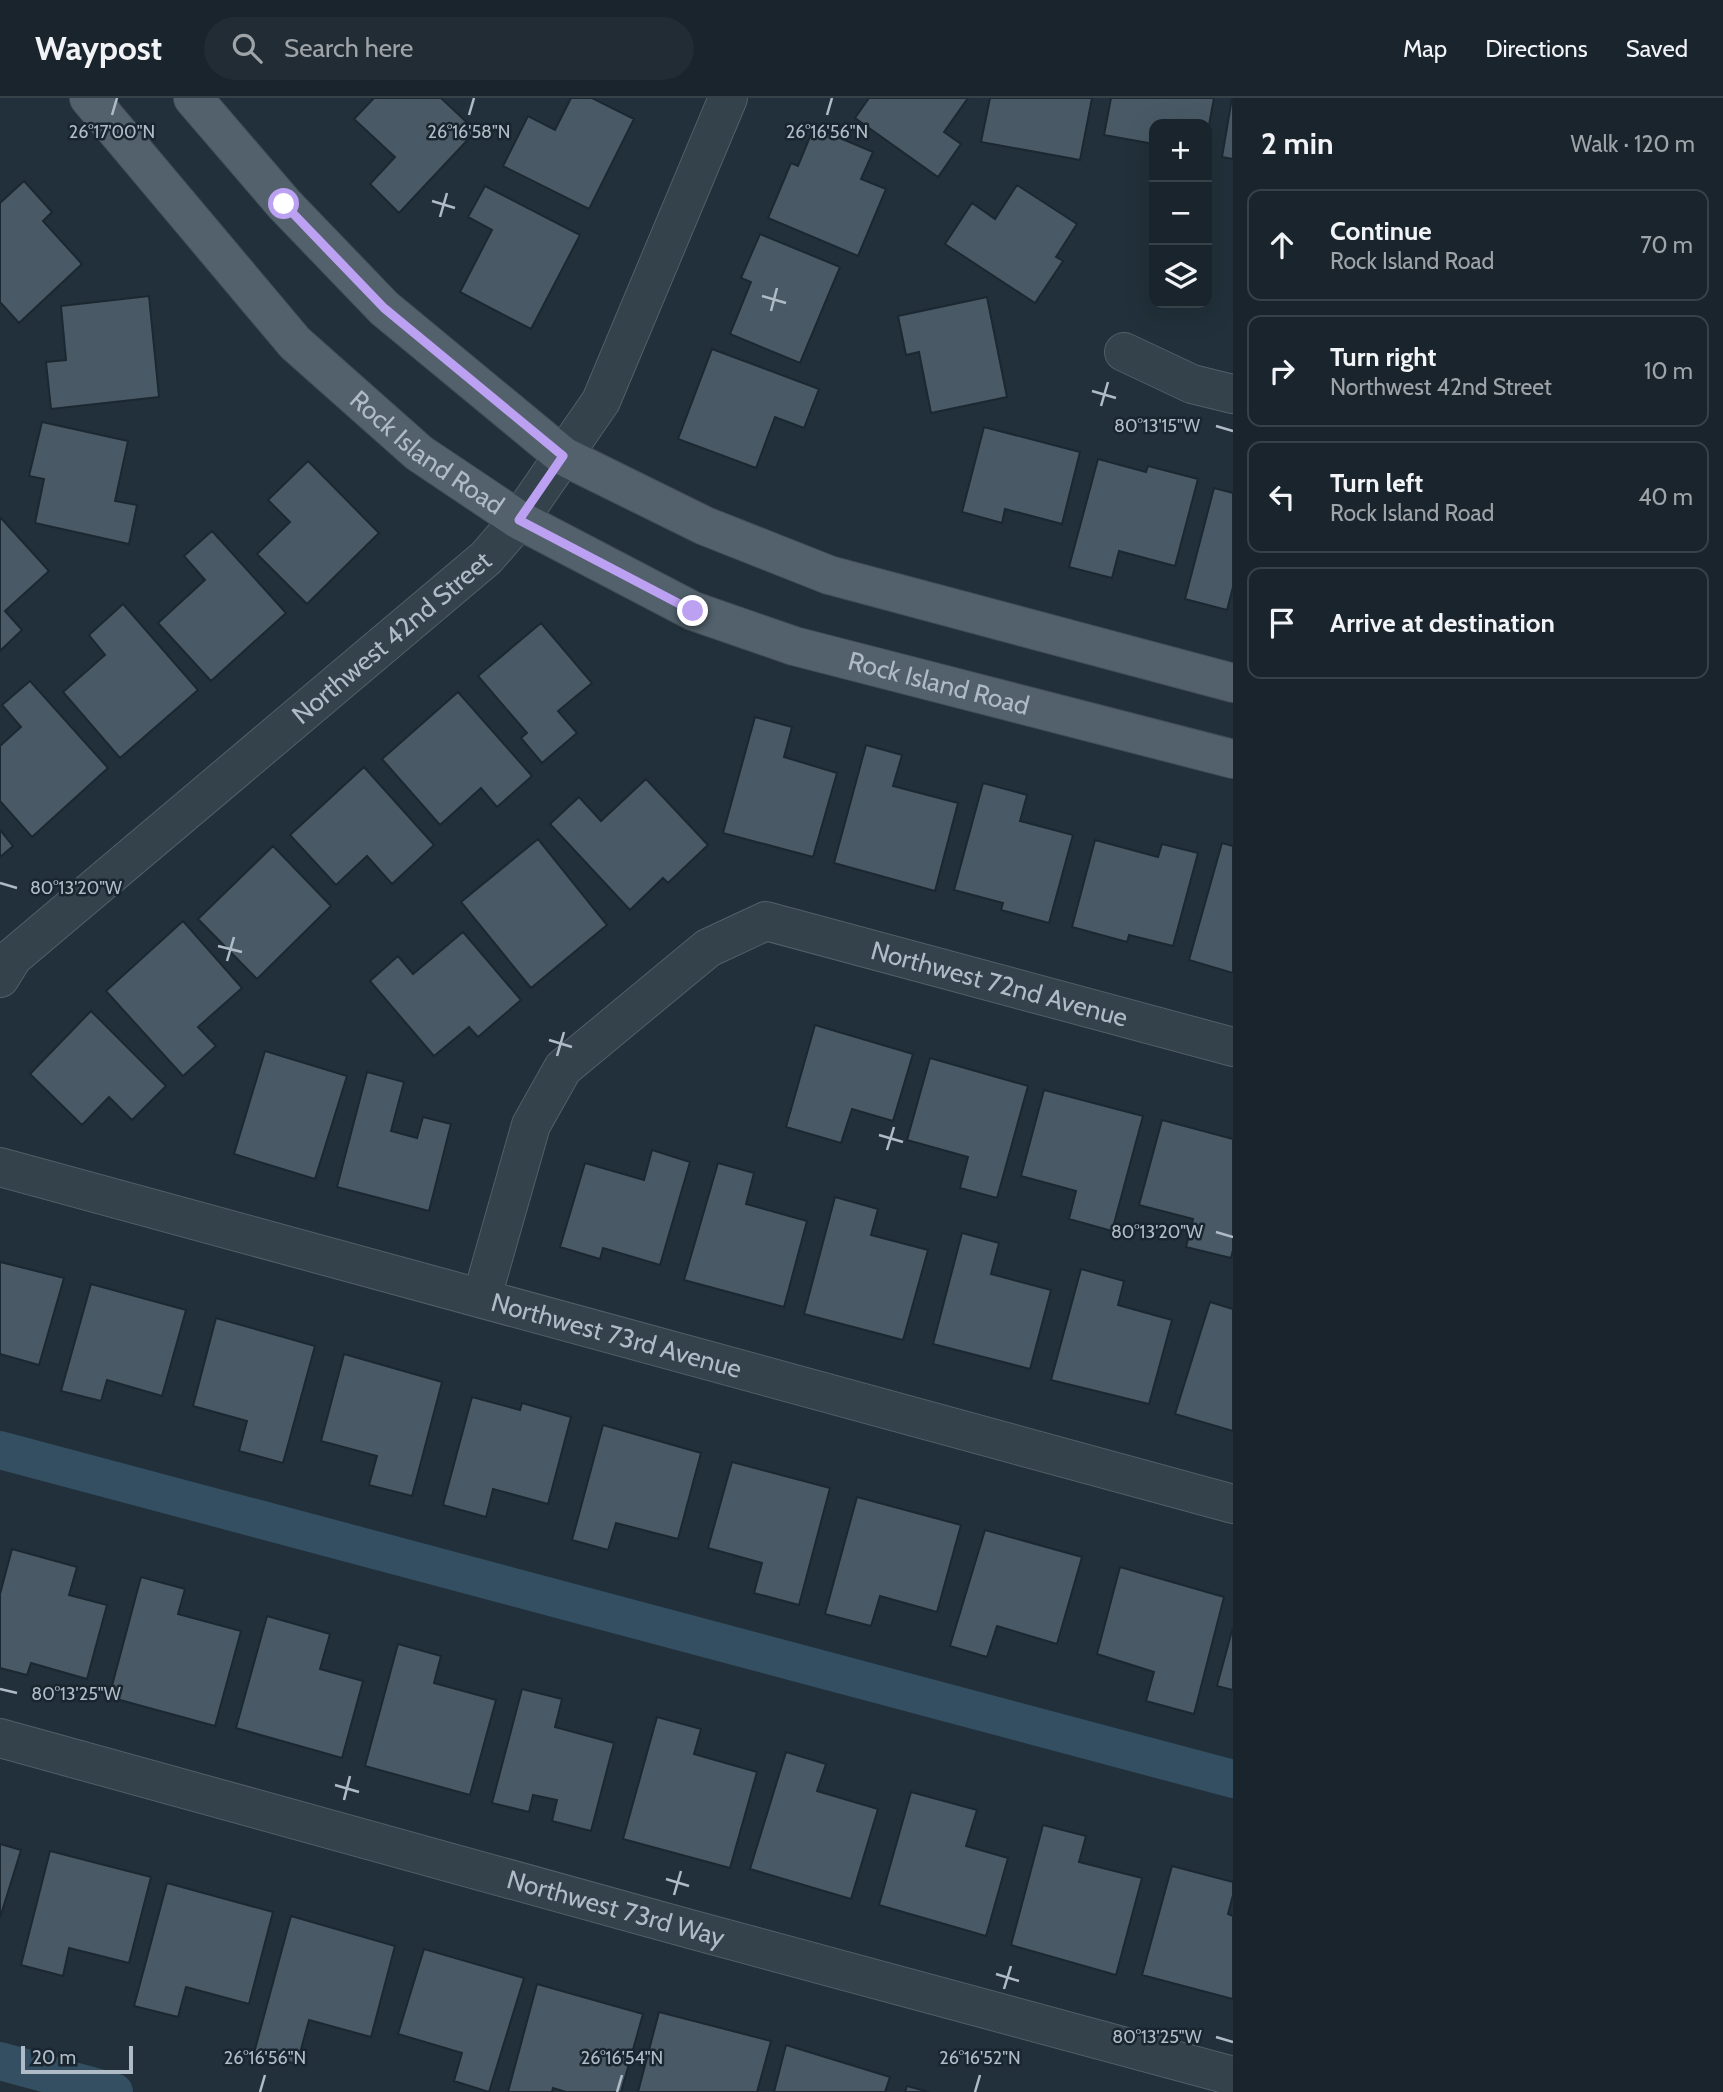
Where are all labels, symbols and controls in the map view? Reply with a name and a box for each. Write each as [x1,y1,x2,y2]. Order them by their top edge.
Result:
search box [204,17,694,80]
text: Waypost [35,28,162,68]
icon: search [228,29,266,67]
text: Search here [284,32,413,64]
text: Map [1403,34,1447,63]
text: Directions [1485,34,1588,63]
text: Saved [1626,34,1688,63]
map controls [1149,119,1212,308]
button: + [1149,119,1212,182]
text: 26°17'00"N [69,121,155,143]
text: 26°16'58"N [428,121,511,143]
text: 26°16'56"N [786,121,868,143]
text: 2 min [1261,125,1333,162]
text: Walk · 120 m [1571,130,1695,158]
button: − [1149,182,1212,245]
route start [268,188,299,219]
text: Continue [1330,215,1432,247]
icon: ahead [1263,226,1301,264]
text: 70 m [1640,231,1693,259]
button: layers [1149,245,1212,308]
text: Rock Island Road [1330,247,1494,275]
text: Turn right [1330,341,1436,373]
icon: right [1263,352,1301,390]
text: 10 m [1644,357,1693,385]
text: Northwest 42nd Street [1330,373,1552,401]
street label: Rock Island Road [343,383,510,521]
text: 80°13'15"W [1114,415,1200,437]
text: Turn left [1330,467,1423,499]
icon: left [1263,478,1301,516]
text: 40 m [1638,483,1693,511]
text: Rock Island Road [1330,499,1494,527]
street label: Northwest 42nd Street [285,544,498,731]
route end [677,595,708,626]
icon: arrive [1263,604,1301,642]
text: Arrive at destination [1330,607,1555,639]
street label: Rock Island Road [845,645,1033,722]
text: 80°13'20"W [30,877,122,899]
street label: Northwest 72nd Avenue [867,934,1131,1034]
text: 80°13'20"W [1111,1221,1203,1243]
street label: Northwest 73rd Avenue [488,1286,745,1385]
text: 80°13'25"W [31,1683,121,1705]
street label: Northwest 73rd Way [503,1863,728,1954]
text: 80°13'25"W [1112,2026,1202,2048]
scale bar [21,2043,133,2075]
text: 20 m [32,2046,76,2069]
text: 26°16'56"N [224,2047,306,2069]
text: 26°16'54"N [581,2047,663,2069]
text: 26°16'52"N [939,2047,1021,2069]

